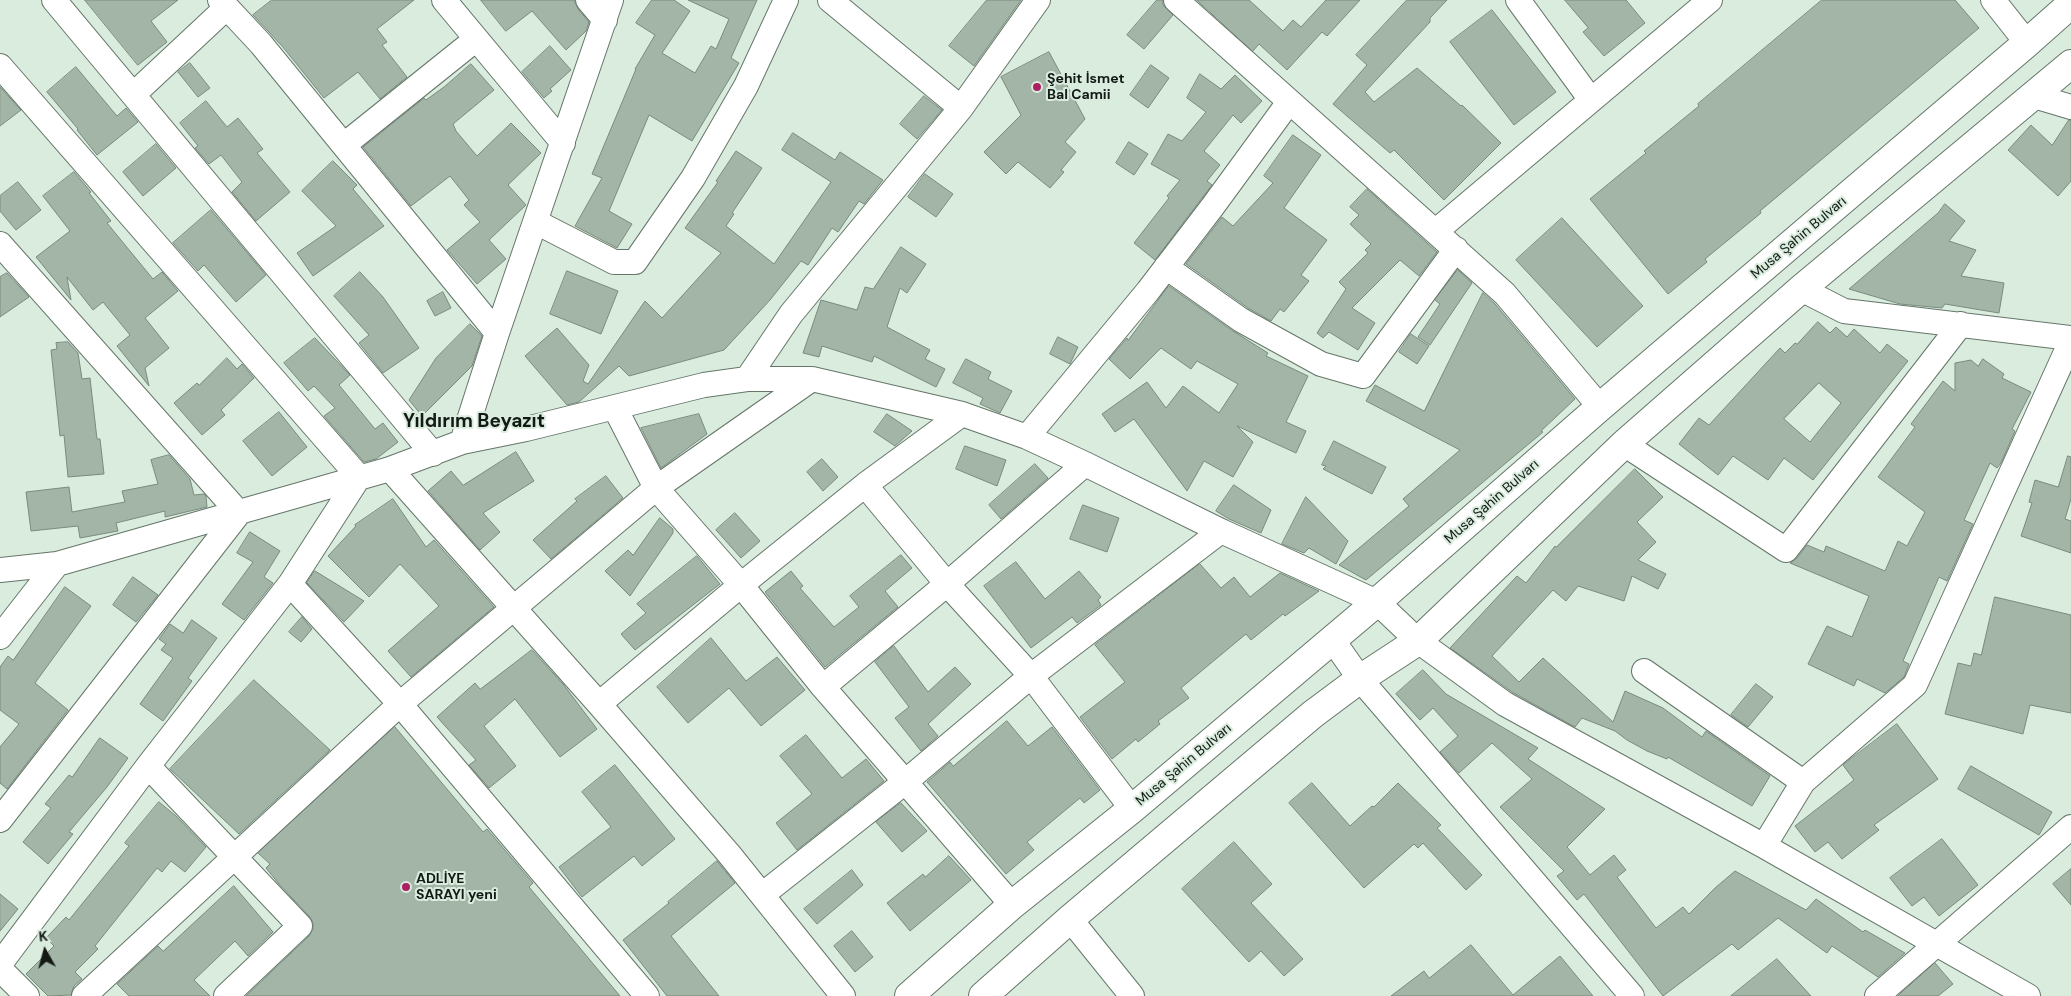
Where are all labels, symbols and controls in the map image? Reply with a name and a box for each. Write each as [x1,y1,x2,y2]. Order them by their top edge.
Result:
place label: Şehit İsmet Bal Camii [1047,71,1125,104]
marker: Şehit İsmet Bal Camii [1031,81,1043,93]
street label: Musa Şahin Bulvarı [1748,193,1850,283]
district label: Yıldırım Beyazıt [403,411,545,433]
street label: Musa Şahin Bulvarı [1441,456,1543,548]
street label: Musa Şahin Bulvarı [1133,720,1235,810]
place label: ADLİYE SARAYI yeni [416,871,497,904]
marker: ADLİYE SARAYI yeni [400,881,412,893]
north arrow [20,926,70,976]
text: K [38,927,49,946]

